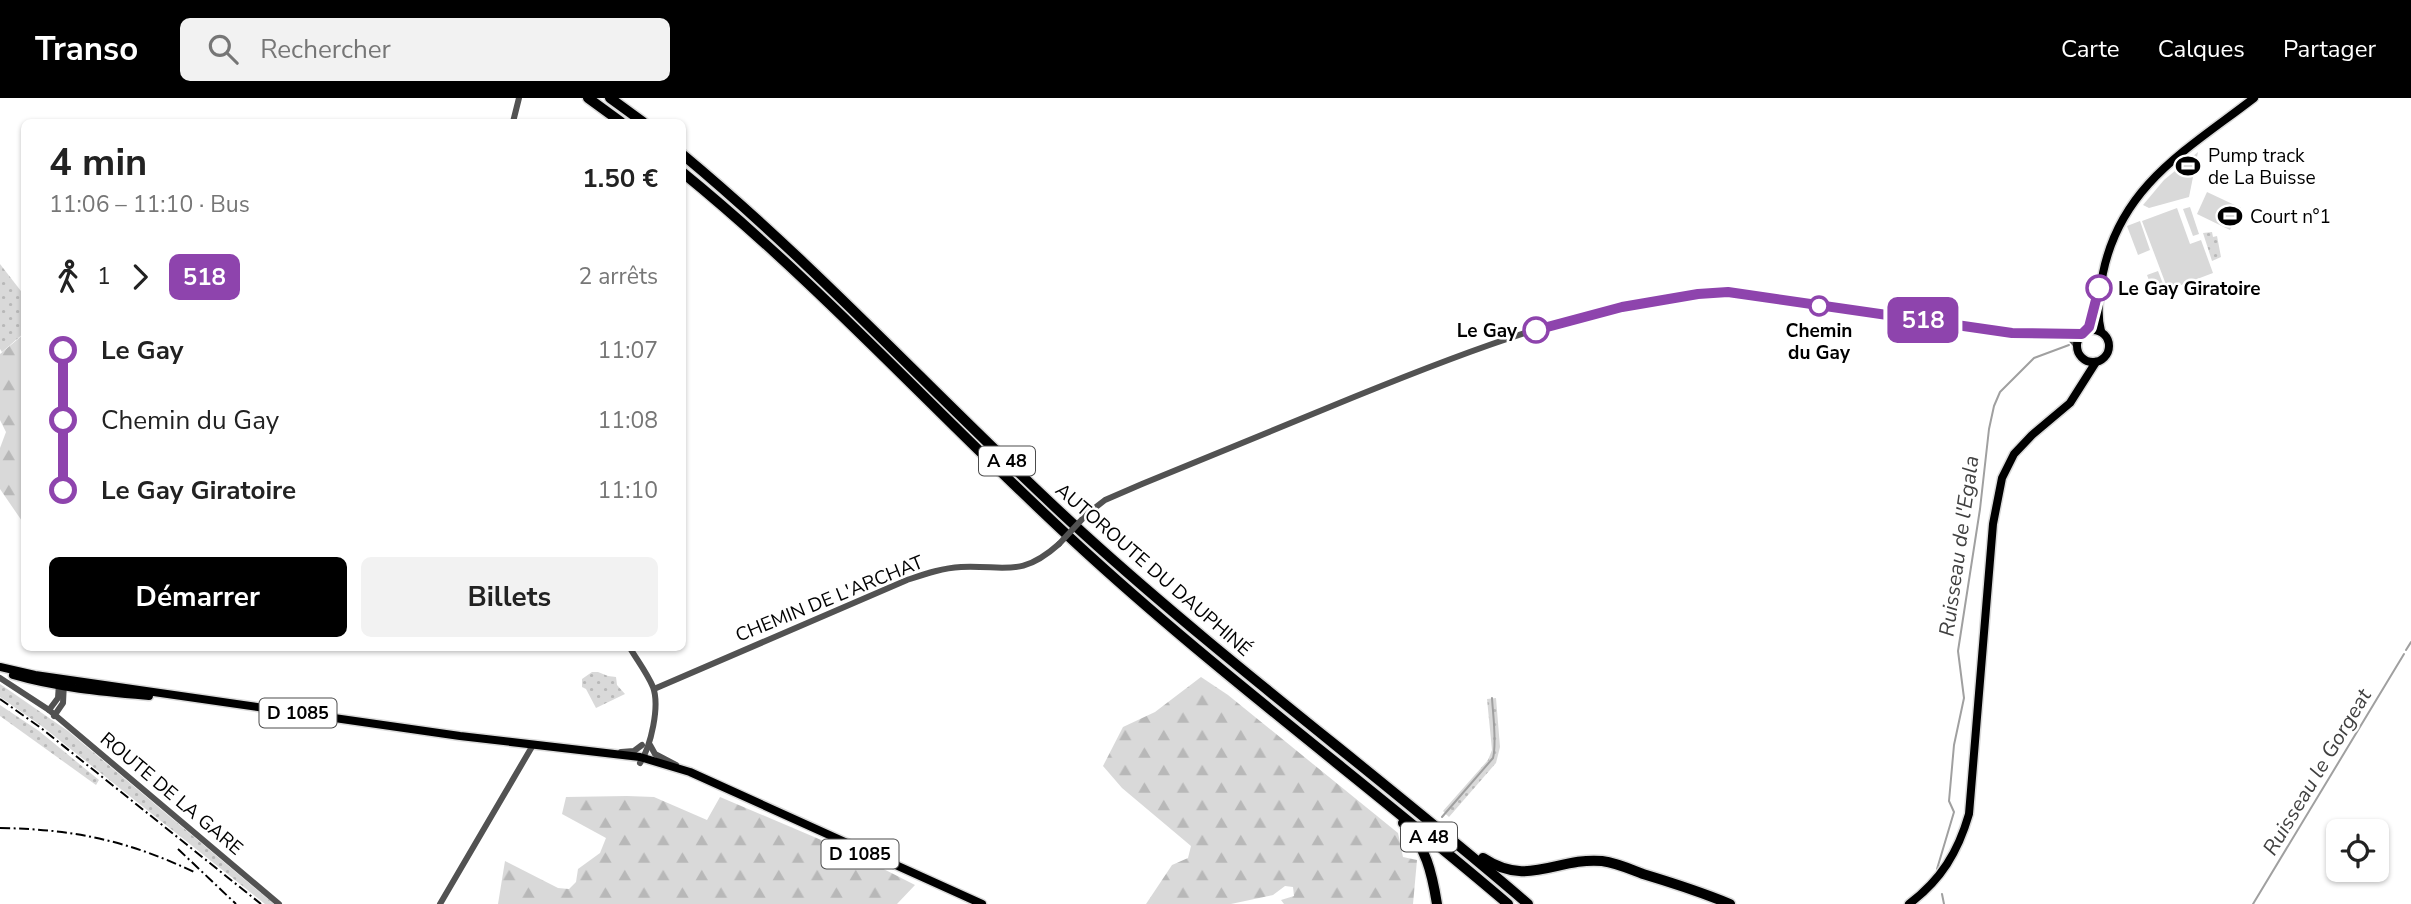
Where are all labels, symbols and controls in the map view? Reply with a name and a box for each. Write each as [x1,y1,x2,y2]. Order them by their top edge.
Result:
search box [180,18,670,81]
text: Transo [35,27,138,72]
icon: search [204,30,242,68]
text: Rechercher [260,32,391,67]
text: Carte [2061,33,2120,65]
text: Calques [2158,33,2245,65]
text: Partager [2283,33,2376,65]
text: 4 min [49,137,147,188]
place label: Pump track de La Buisse [2208,143,2316,191]
sports icon: Pump track de La Buisse [2174,152,2202,180]
text: 1.50 € [582,161,658,196]
text: 11:06 – 11:10 · Bus [49,189,250,220]
sports icon: Court n°1 [2216,202,2244,230]
place label: Court n°1 [2250,204,2331,230]
icon: walk [49,258,87,296]
icon: forward [121,258,159,296]
text: 1 [97,261,111,292]
text: 518 [183,261,226,293]
text: 2 arrêts [578,261,658,292]
marker: Le Gay Giratoire [2086,275,2112,301]
place label: Le Gay Giratoire [2118,276,2261,302]
marker: Chemin du Gay [1809,296,1829,316]
line badge: 518 [1883,297,1963,343]
text: 518 [1901,304,1945,336]
marker: Le Gay [1523,317,1549,343]
place label: Le Gay [1457,318,1518,344]
place label: Chemin du Gay [1786,318,1852,366]
text: Le Gay [101,333,184,368]
text: 11:07 [598,335,658,366]
text: Chemin du Gay [101,403,279,438]
text: 11:08 [598,405,658,436]
road number: A 48 [979,446,1035,475]
water label: Ruisseau de l'Egala [1932,454,1986,638]
text: Le Gay Giratoire [101,473,296,508]
text: 11:10 [598,475,658,506]
street label: AUTOROUTE DU DAUPHINÉ [1050,477,1257,662]
street label: CHEMIN DE L'ARCHAT [732,549,928,649]
button: Démarrer [49,557,347,637]
button: Billets [361,557,658,637]
water label: Ruisseau le Gorgeat [2256,683,2378,860]
road number: D 1085 [260,698,336,728]
street label: ROUTE DE LA GARE [95,726,248,861]
map controls [2326,819,2389,882]
button: locate [2326,819,2389,882]
road number: A 48 [1401,822,1457,852]
road number: D 1085 [822,840,898,868]

